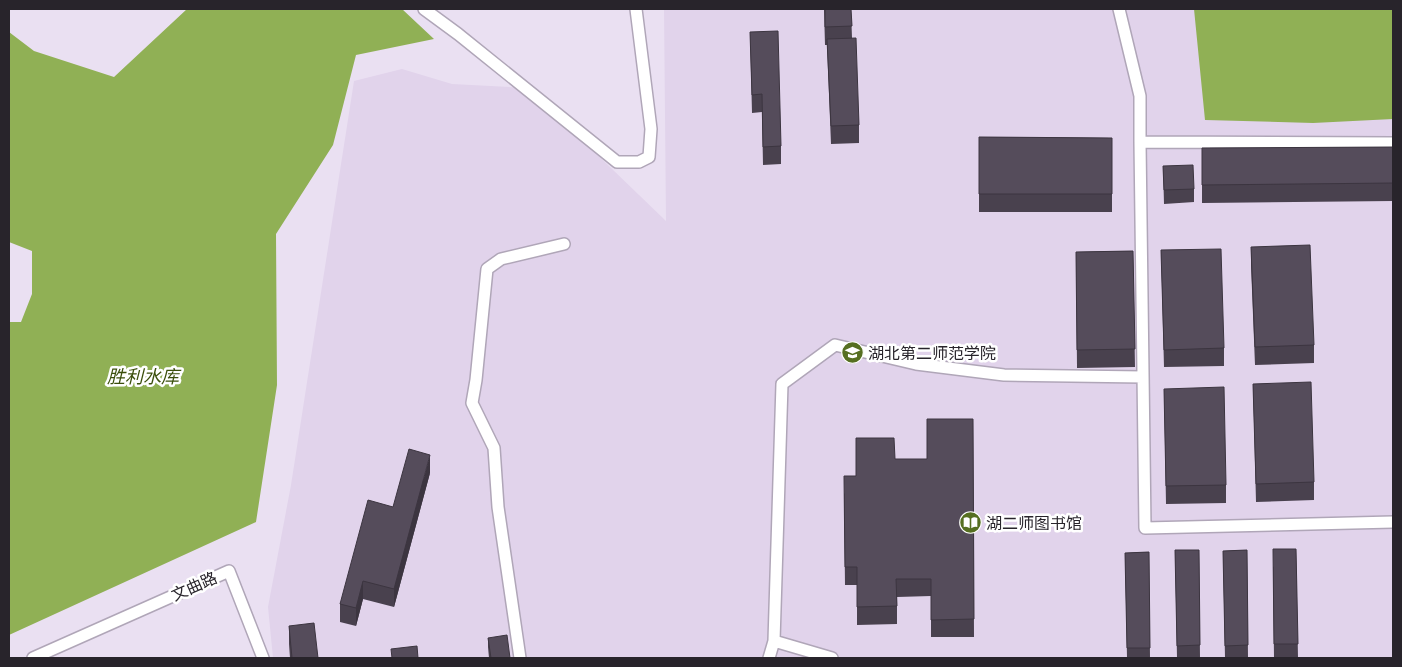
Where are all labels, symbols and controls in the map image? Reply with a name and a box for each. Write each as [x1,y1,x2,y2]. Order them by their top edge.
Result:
school or university icon: 湖北第二师范学院 [840,341,864,365]
place label: 湖北第二师范学院 [868,342,996,365]
water label: 胜利水库 [107,364,182,389]
library icon: 湖二师图书馆 [958,511,982,535]
place label: 湖二师图书馆 [986,512,1082,535]
street label: 文曲路 [168,566,221,607]

